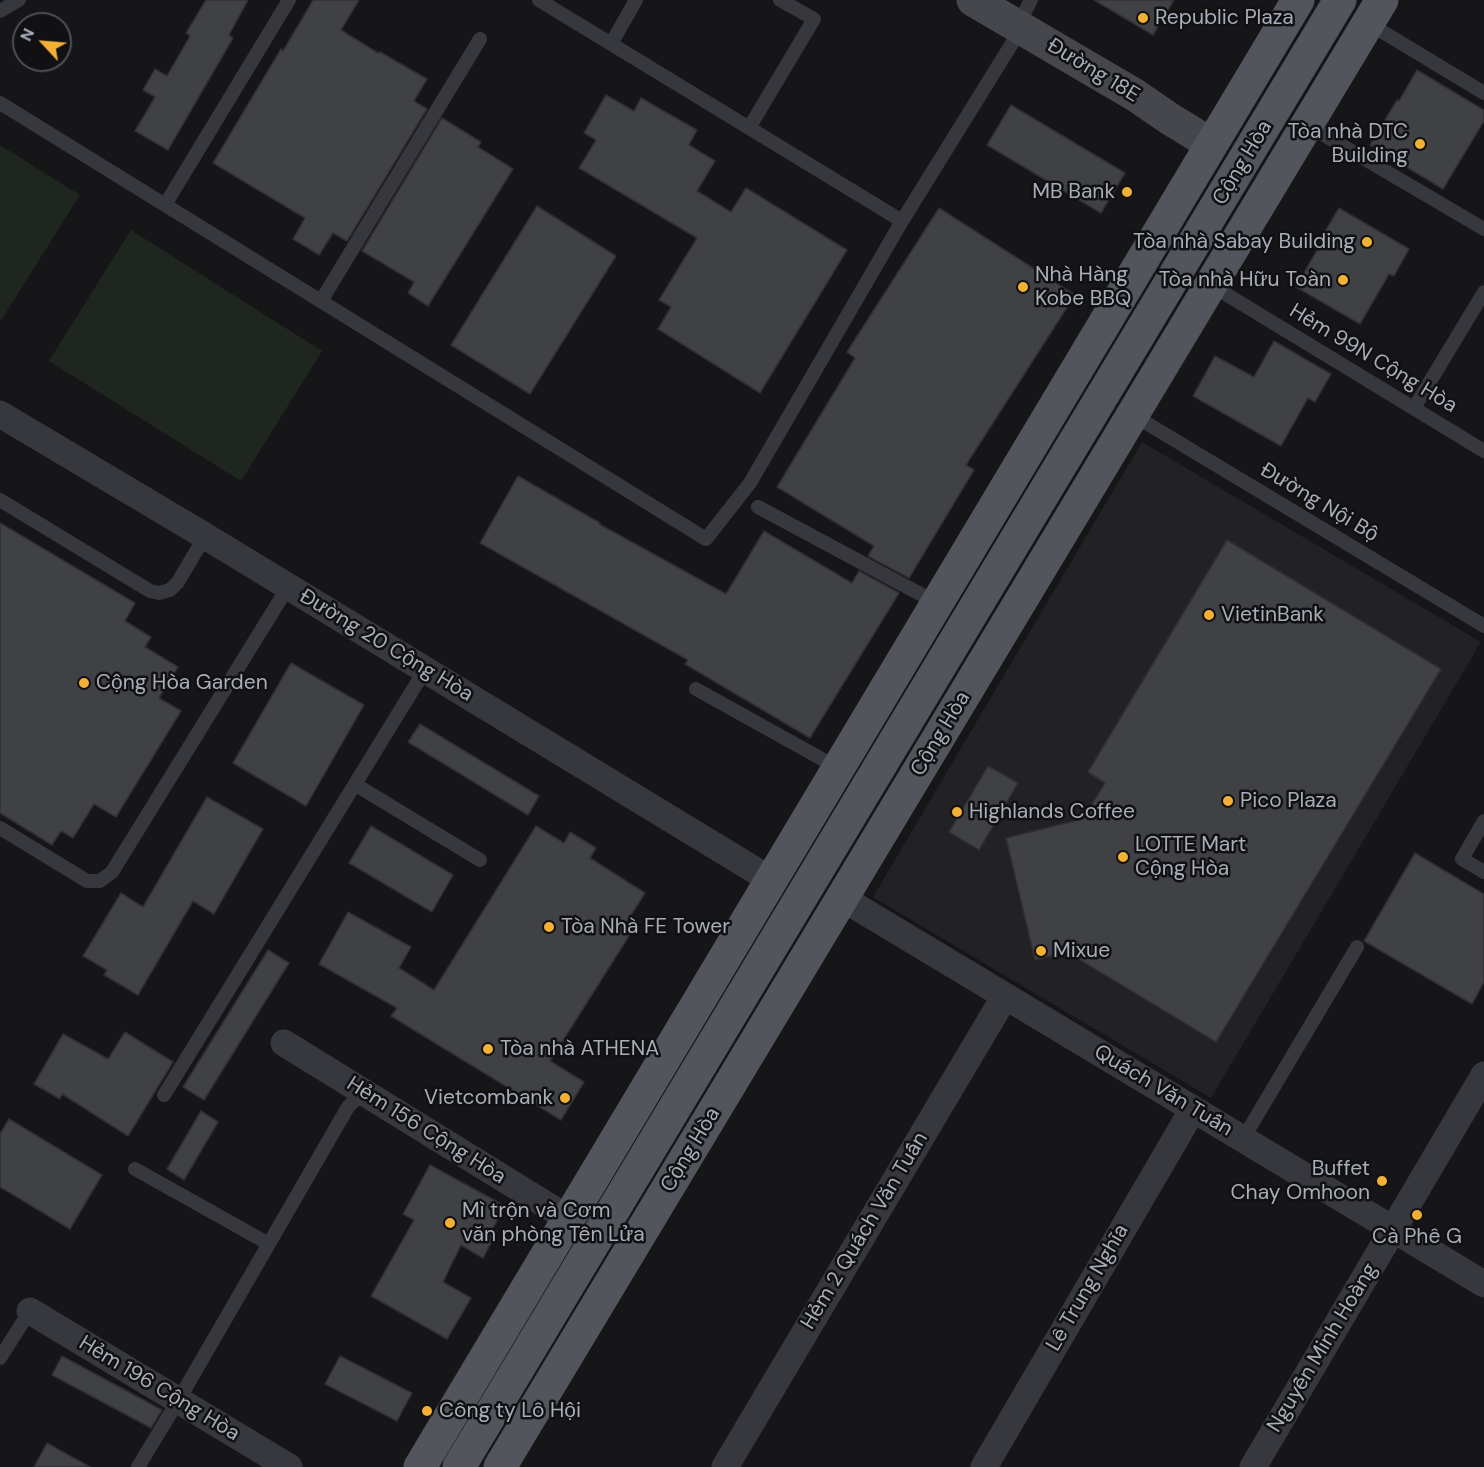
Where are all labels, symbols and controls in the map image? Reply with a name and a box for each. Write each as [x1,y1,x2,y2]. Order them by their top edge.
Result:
place label: Republic Plaza [1155,5,1294,31]
marker: Republic Plaza [1136,11,1150,25]
north arrow [12,12,72,72]
text: N [15,25,39,45]
street label: Đường 18E [1042,34,1144,108]
street label: Cộng Hòa [1208,116,1278,210]
place label: Tòa nhà DTC Building [1288,119,1408,169]
marker: Tòa nhà DTC Building [1413,137,1427,151]
place label: MB Bank [1032,179,1115,205]
marker: MB Bank [1120,185,1134,199]
place label: Tòa nhà Sabay Building [1133,229,1355,255]
marker: Tòa nhà Sabay Building [1360,235,1374,249]
place label: Nhà Hàng Kobe BBQ [1035,262,1131,312]
place label: Tòa nhà Hữu Toàn [1159,267,1331,293]
marker: Tòa nhà Hữu Toàn [1336,273,1350,287]
marker: Nhà Hàng Kobe BBQ [1016,280,1030,294]
street label: Hẻm 99N Cộng Hòa [1285,299,1461,419]
street label: Đường Nội Bộ [1255,458,1383,548]
street label: Đường 20 Cộng Hòa [295,584,477,708]
place label: VietinBank [1221,602,1324,628]
marker: VietinBank [1202,608,1216,622]
place label: Cộng Hòa Garden [96,670,268,696]
marker: Cộng Hòa Garden [77,676,91,690]
street label: Cộng Hòa [906,687,976,781]
place label: Pico Plaza [1240,788,1337,814]
marker: Pico Plaza [1221,794,1235,808]
place label: Highlands Coffee [969,799,1135,825]
marker: Highlands Coffee [950,805,964,819]
place label: LOTTE Mart Cộng Hòa [1135,832,1246,882]
marker: LOTTE Mart Cộng Hòa [1116,850,1130,864]
place label: Tòa Nhà FE Tower [561,914,730,940]
marker: Tòa Nhà FE Tower [542,920,556,934]
place label: Mixue [1053,938,1110,964]
marker: Mixue [1034,944,1048,958]
place label: Tòa nhà ATHENA [500,1036,659,1062]
street label: Quách Văn Tuấn [1089,1040,1237,1142]
marker: Tòa nhà ATHENA [481,1042,495,1056]
street label: Hẻm 156 Cộng Hòa [342,1072,510,1190]
place label: Vietcombank [424,1085,553,1111]
marker: Vietcombank [558,1091,572,1105]
street label: Cộng Hòa [656,1103,726,1197]
street label: Hẻm 2 Quách Văn Tuấn [796,1128,934,1334]
place label: Buffet Chay Omhoon [1230,1156,1370,1206]
marker: Buffet Chay Omhoon [1375,1174,1389,1188]
place label: Mì trộn và Cơm văn phòng Tên Lửa [462,1198,645,1248]
marker: Cà Phê G [1410,1208,1424,1222]
marker: Mì trộn và Cơm văn phòng Tên Lửa [443,1216,457,1230]
street label: Lê Trung Nghĩa [1042,1220,1134,1356]
place label: Cà Phê G [1372,1224,1462,1250]
street label: Nguyễn Minh Hoàng [1263,1259,1383,1437]
street label: Hẻm 196 Cộng Hòa [74,1331,244,1447]
place label: Công ty Lô Hội [439,1398,581,1424]
marker: Công ty Lô Hội [420,1404,434,1418]

